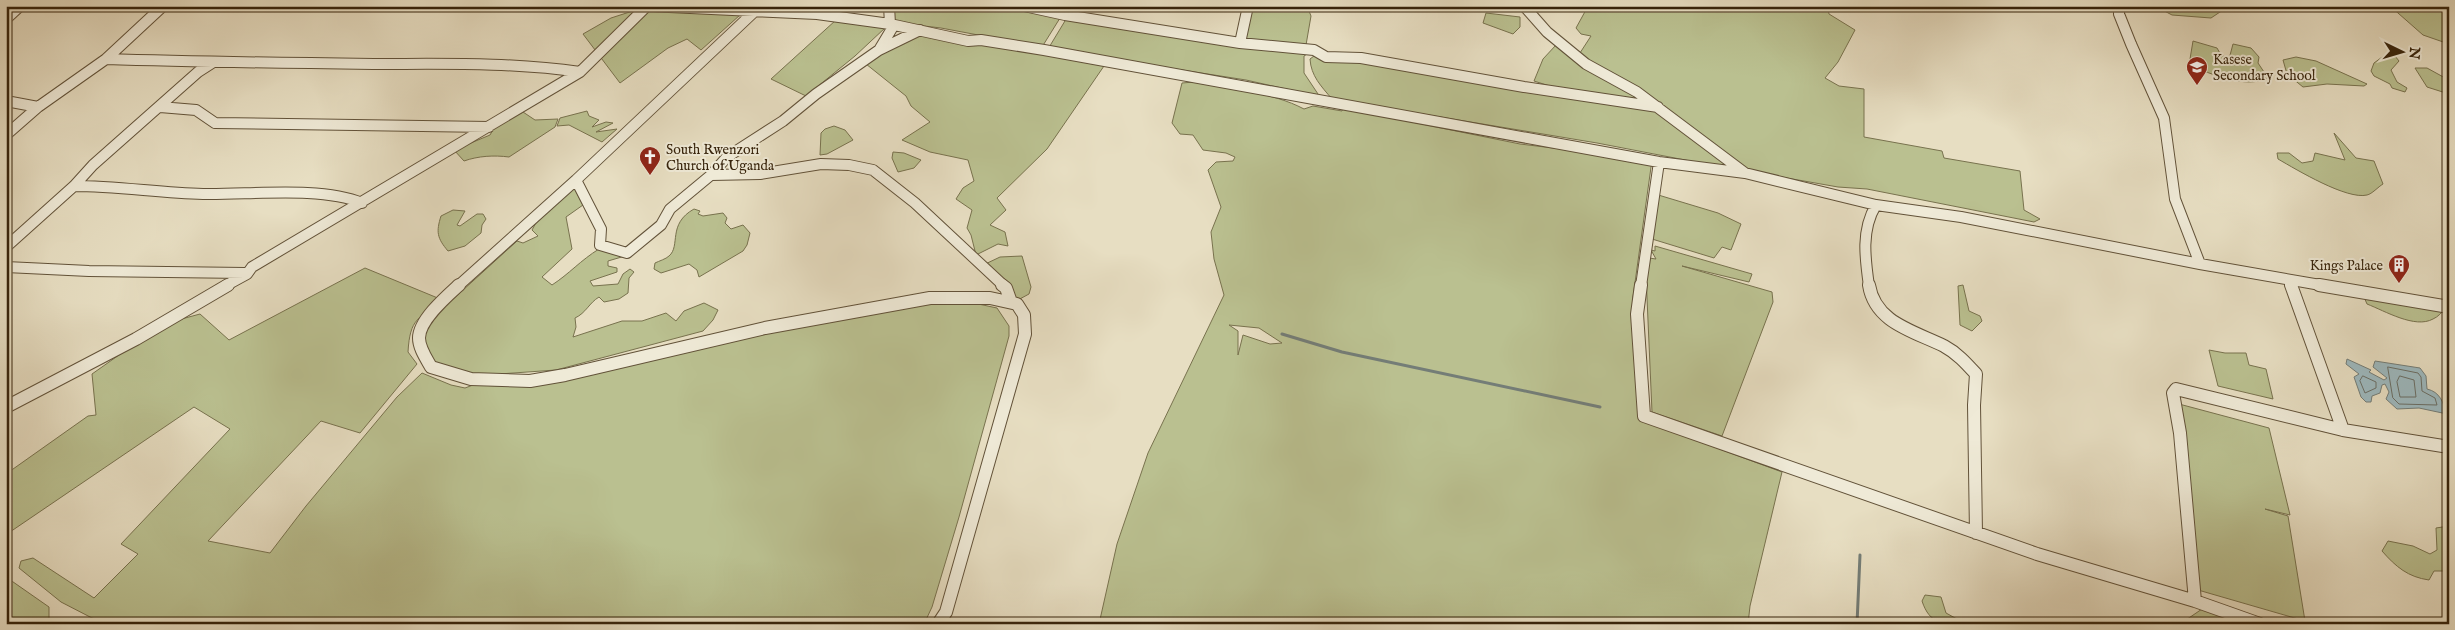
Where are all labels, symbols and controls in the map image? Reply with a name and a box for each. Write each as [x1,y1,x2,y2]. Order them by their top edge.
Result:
north arrow [2378,28,2428,78]
text: N [2404,45,2424,60]
place label: Kasese Secondary School [2213,51,2316,85]
school or university icon: Kasese Secondary School [2185,55,2209,86]
place label: South Rwenzori Church of Uganda [666,141,775,175]
church icon: South Rwenzori Church of Uganda [638,145,662,176]
building icon: Kings Palace [2387,253,2411,284]
place label: Kings Palace [2310,257,2384,275]

